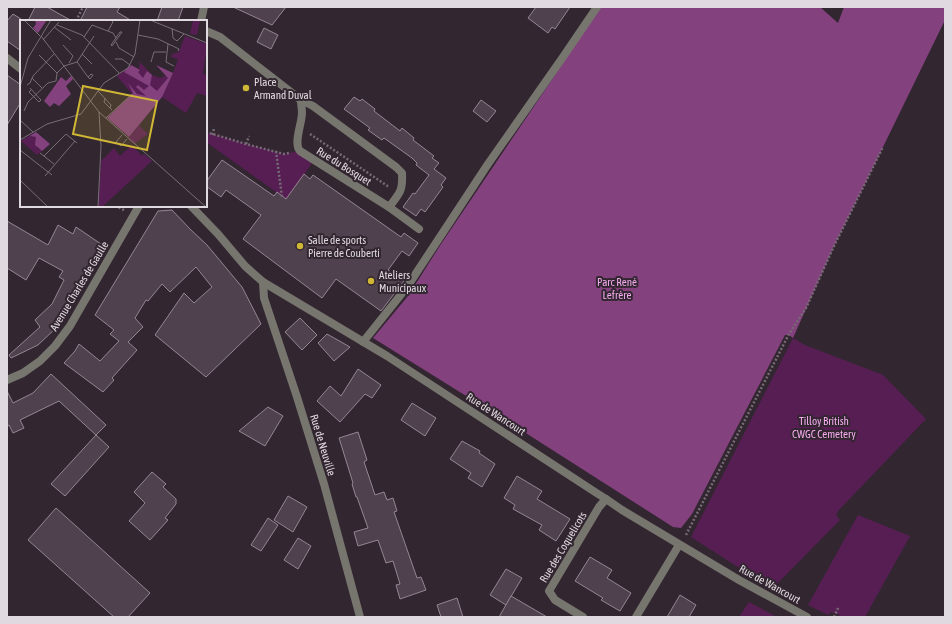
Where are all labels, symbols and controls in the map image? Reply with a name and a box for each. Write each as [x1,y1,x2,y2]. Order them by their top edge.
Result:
inset map [20,20,207,207]
place label: Place Armand Duval [254,76,312,101]
marker: Place Armand Duval [241,83,251,93]
street label: Rue du Bosquet [314,144,374,188]
place label: Salle de sports Pierre de Couberti [308,234,380,259]
street label: Avenue Charles de Gaulle [47,239,111,333]
marker: Salle de sports Pierre de Couberti [295,241,305,251]
place label: Ateliers Municipaux [379,269,427,294]
marker: Ateliers Municipaux [366,276,376,286]
park label: Parc René Lefrère [597,276,637,301]
street label: Rue de Wancourt [464,390,528,438]
street label: Rue de Neuville [308,413,338,477]
park label: Tilloy British CWGC Cemetery [792,415,856,440]
street label: Rue des Coquelicots [537,509,589,585]
street label: Rue de Wancourt [737,562,803,606]

